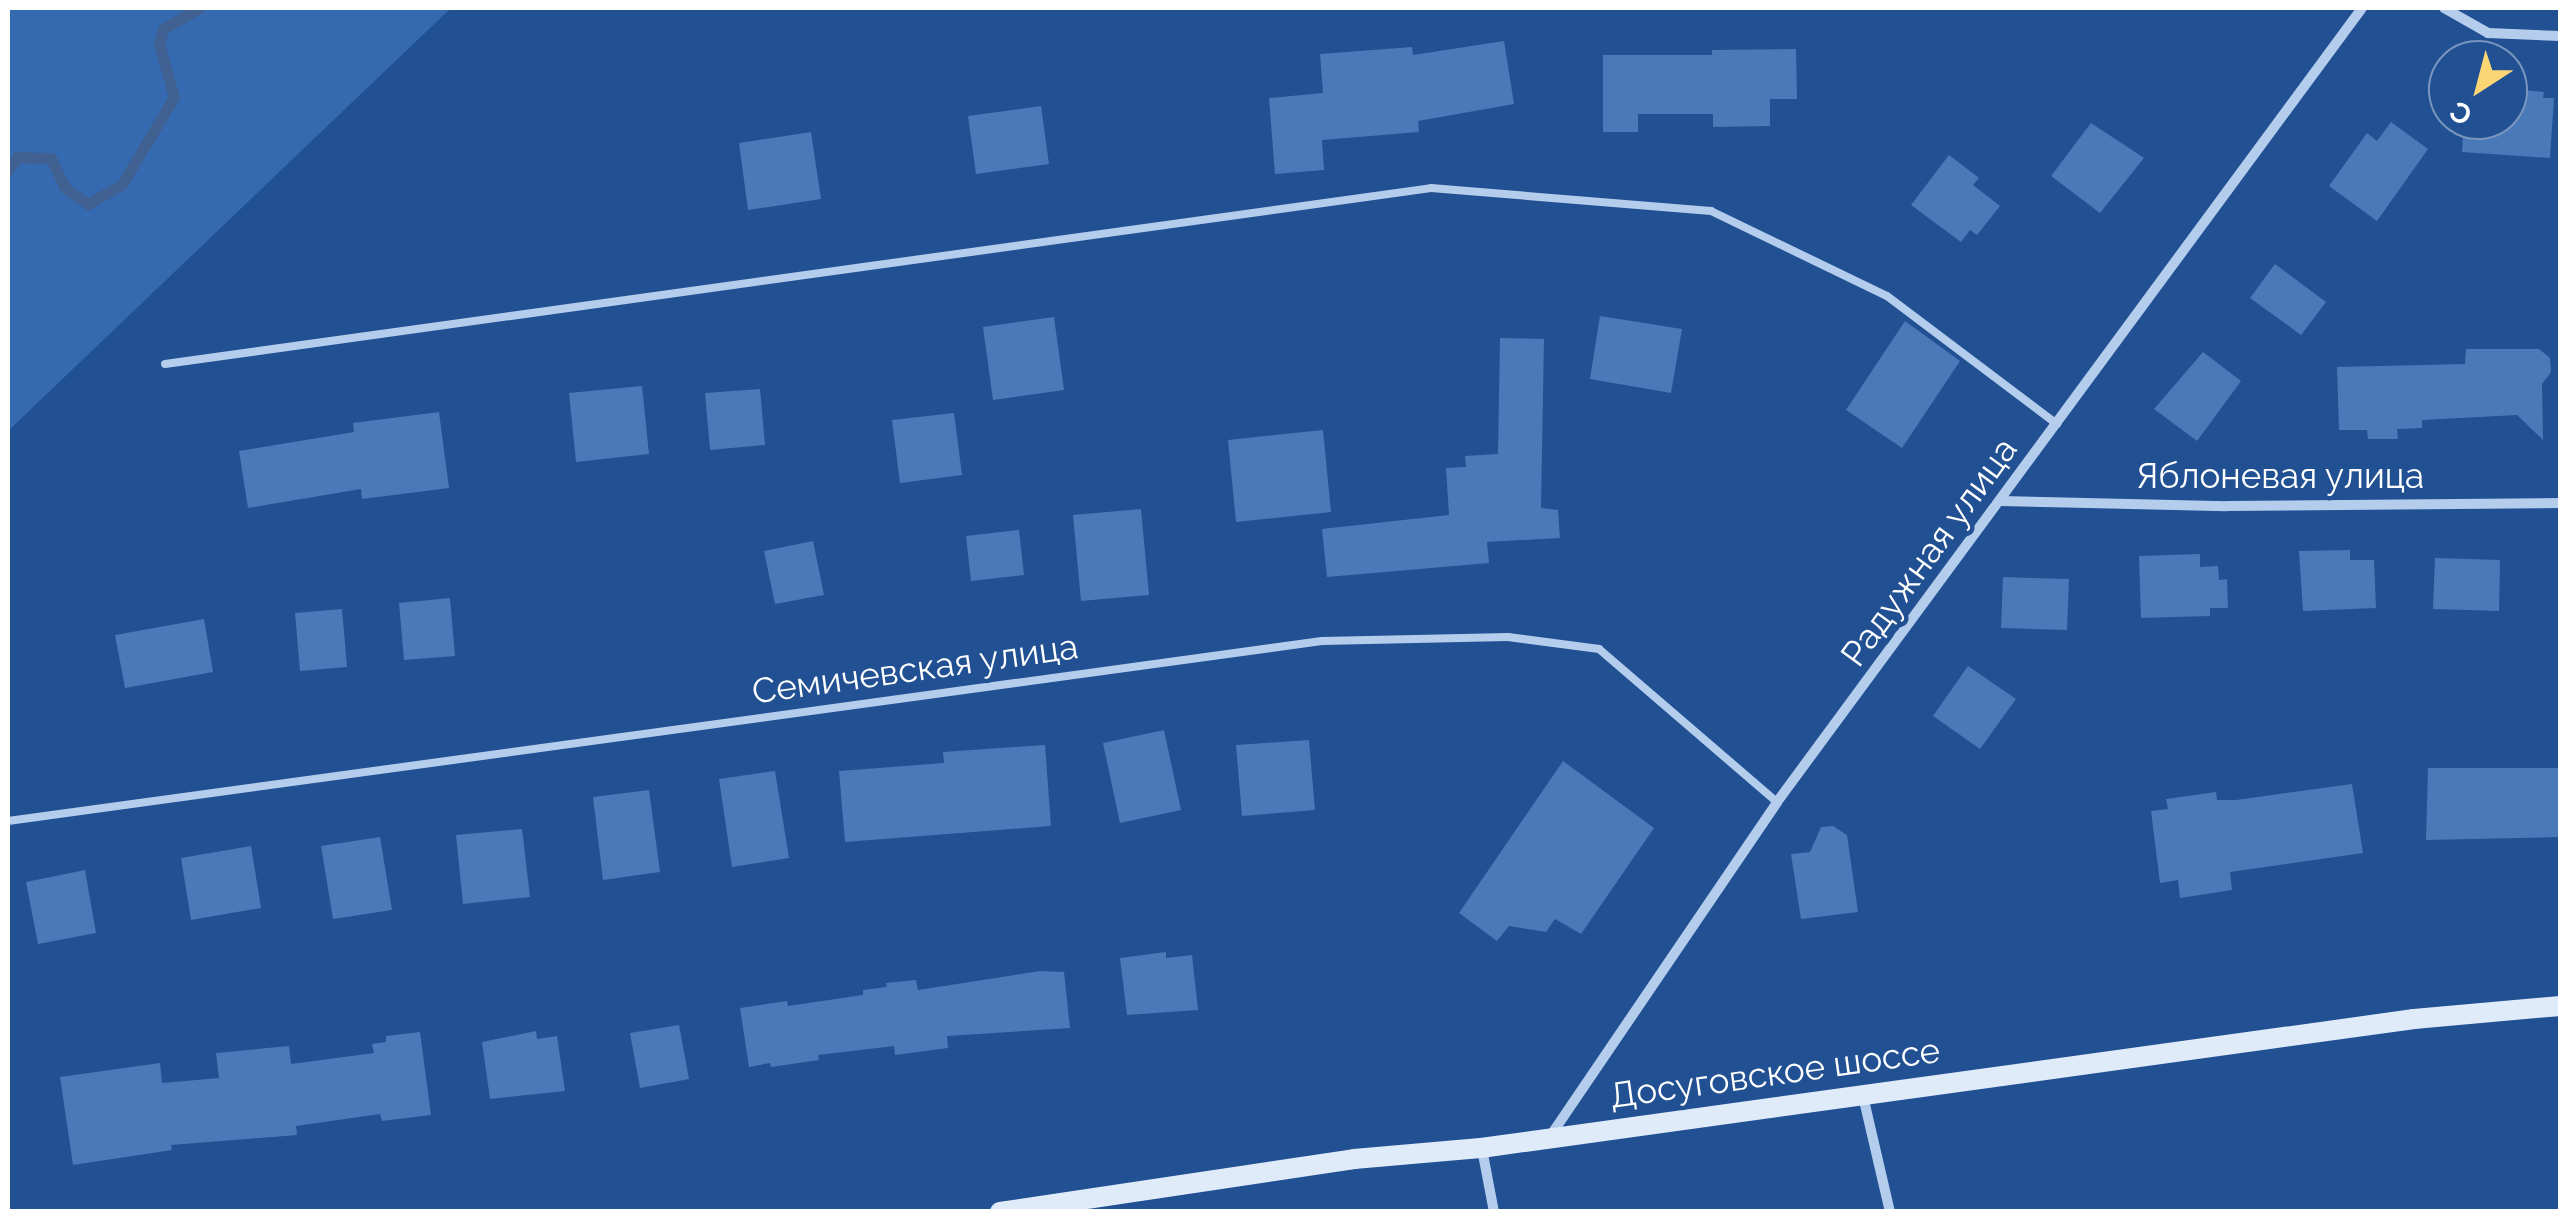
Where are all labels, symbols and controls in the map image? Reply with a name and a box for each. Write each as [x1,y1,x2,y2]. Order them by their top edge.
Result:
north arrow [2428,40,2528,140]
text: С [2444,94,2479,132]
street label: Радужная улица [1832,429,2026,675]
street label: Яблоневая улица [2135,455,2425,497]
street label: Семичевская улица [749,625,1081,713]
street label: Досуговское шоссе [1607,1029,1943,1117]

